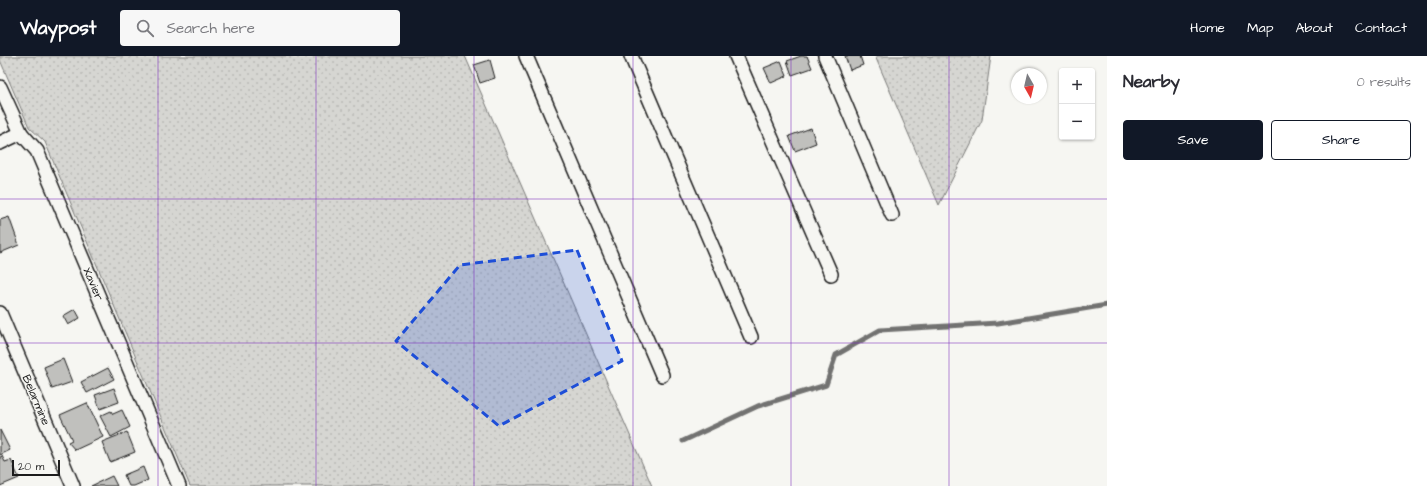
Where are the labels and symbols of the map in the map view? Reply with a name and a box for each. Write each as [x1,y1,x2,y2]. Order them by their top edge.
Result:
north arrow [1011,68,1047,104]
street label: Xavier [78,265,108,304]
street label: Belarmine [18,372,54,428]
scale bar [12,458,60,477]

